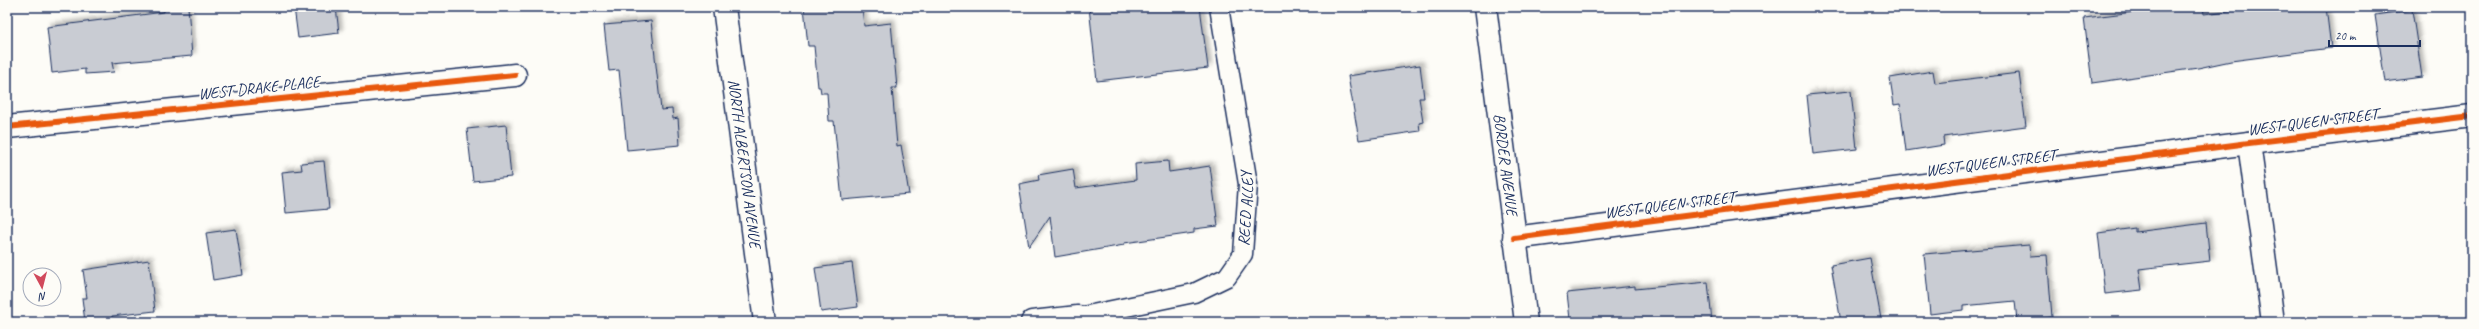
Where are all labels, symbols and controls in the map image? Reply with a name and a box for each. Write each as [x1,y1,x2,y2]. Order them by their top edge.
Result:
scale bar [2329,22,2420,48]
text: 20 m [2335,28,2357,44]
street label: WEST DRAKE PLACE [197,71,323,104]
street label: NORTH ALBERTSON AVENUE [724,78,766,251]
street label: WEST QUEEN STREET [2247,104,2384,140]
street label: BORDER AVENUE [1489,112,1522,219]
street label: WEST QUEEN STREET [1925,145,2062,181]
street label: REED ALLEY [1234,166,1258,247]
street label: WEST QUEEN STREET [1604,187,1741,223]
north arrow [22,267,62,307]
text: N [37,290,47,305]

